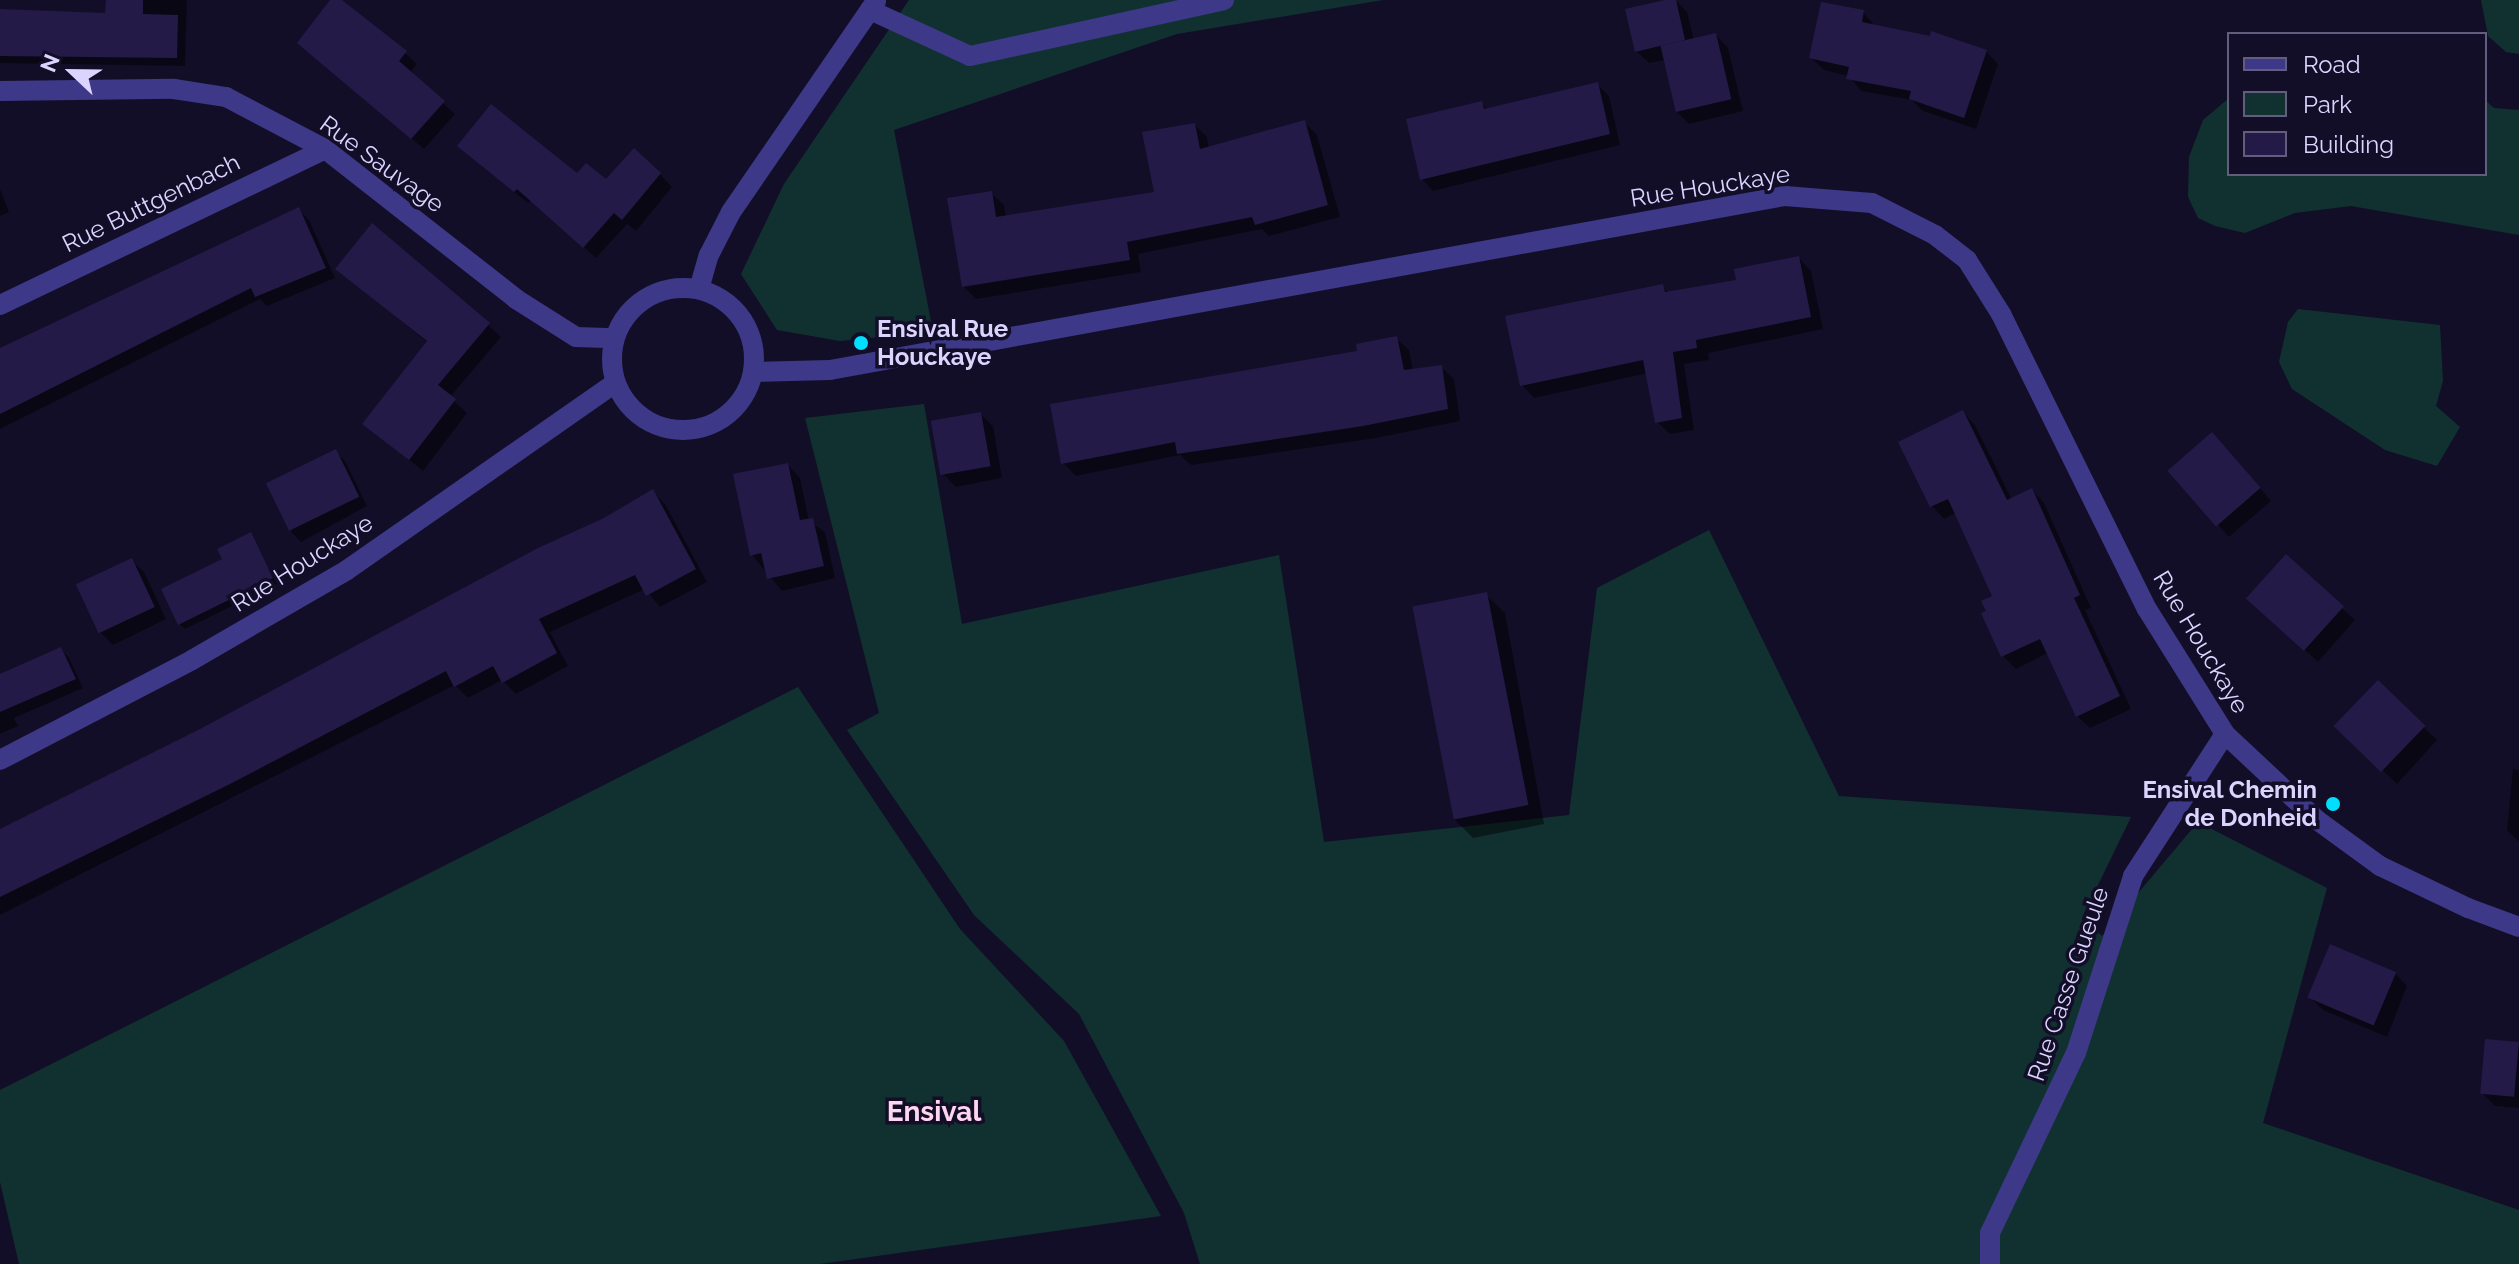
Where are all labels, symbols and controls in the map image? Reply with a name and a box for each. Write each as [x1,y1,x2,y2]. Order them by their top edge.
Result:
north arrow [32,32,112,112]
legend [2227,32,2487,176]
text: N [35,50,65,76]
text: Road [2303,50,2361,79]
text: Park [2303,90,2352,119]
street label: Rue Sauvage [314,109,450,219]
text: Building [2303,130,2394,159]
street label: Rue Buttgenbach [57,148,245,258]
street label: Rue Houckaye [1628,159,1792,213]
place label: Ensival Rue Houckaye [877,315,1009,371]
marker: Ensival Rue Houckaye [852,334,870,352]
street label: Rue Houckaye [226,508,378,618]
street label: Rue Houckaye [2147,565,2255,719]
place label: Ensival Chemin de Donheid [2142,776,2317,832]
marker: Ensival Chemin de Donheid [2324,795,2342,813]
street label: Rue Casse Gueule [2021,883,2115,1085]
district label: Ensival [887,1095,981,1129]

